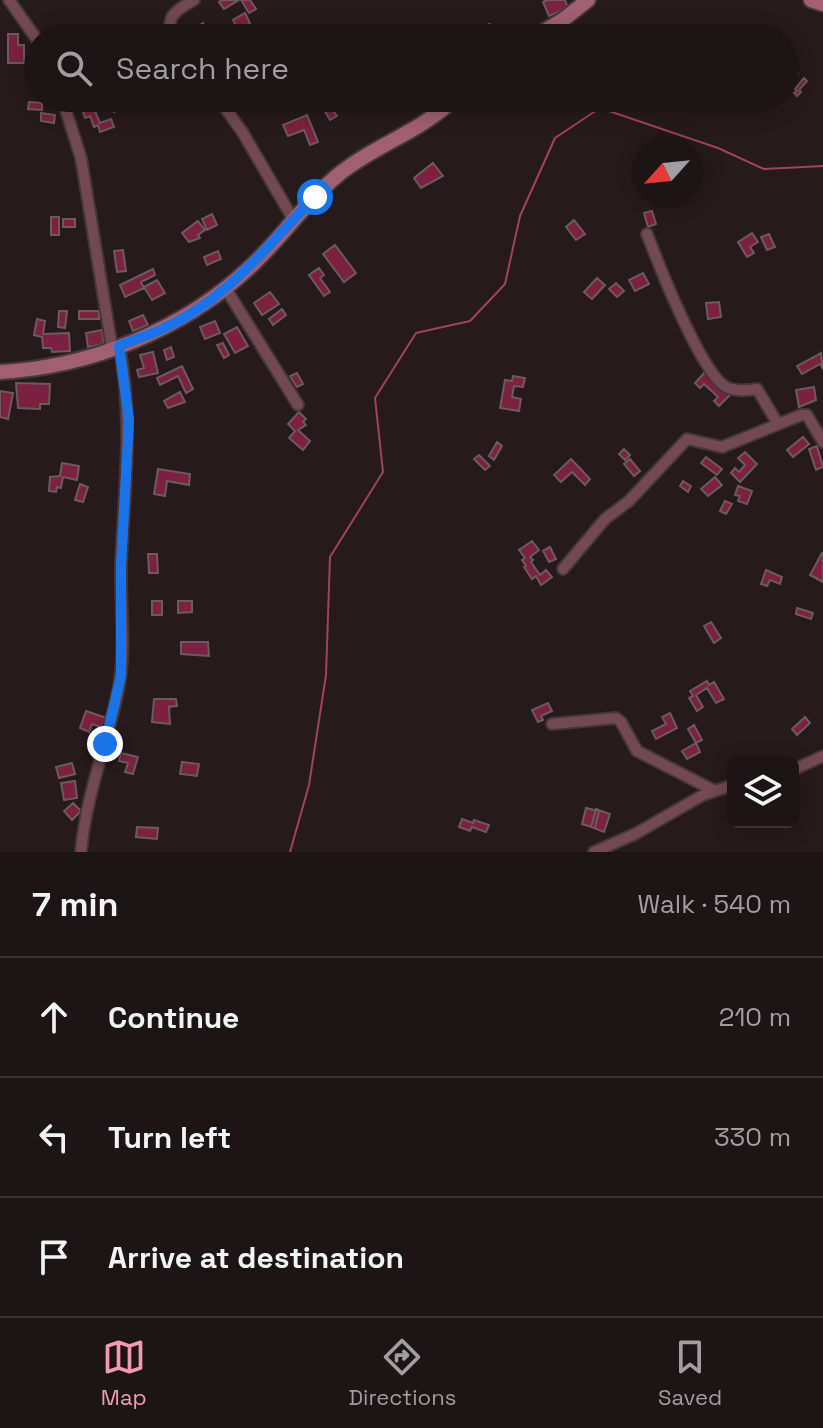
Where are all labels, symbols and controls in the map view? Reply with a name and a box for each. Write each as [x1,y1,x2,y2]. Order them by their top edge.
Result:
search box [24,24,799,112]
icon: search [52,46,96,90]
text: Search here [116,49,289,88]
north arrow [631,136,703,208]
route start [297,179,333,215]
route end [87,726,123,762]
map controls [727,756,799,828]
button: layers [727,756,799,828]
text: 7 min [32,883,119,926]
text: Walk · 540 m [637,887,791,921]
icon: ahead [32,995,76,1039]
text: Continue [108,998,239,1037]
text: 210 m [719,1000,791,1034]
icon: left [32,1115,76,1159]
text: Turn left [108,1118,231,1157]
text: 330 m [714,1120,791,1154]
icon: arrive [32,1235,76,1279]
text: Arrive at destination [108,1238,404,1277]
tab: Map [101,1335,147,1411]
tab: Directions [348,1335,456,1411]
tab: Saved [658,1335,722,1411]

